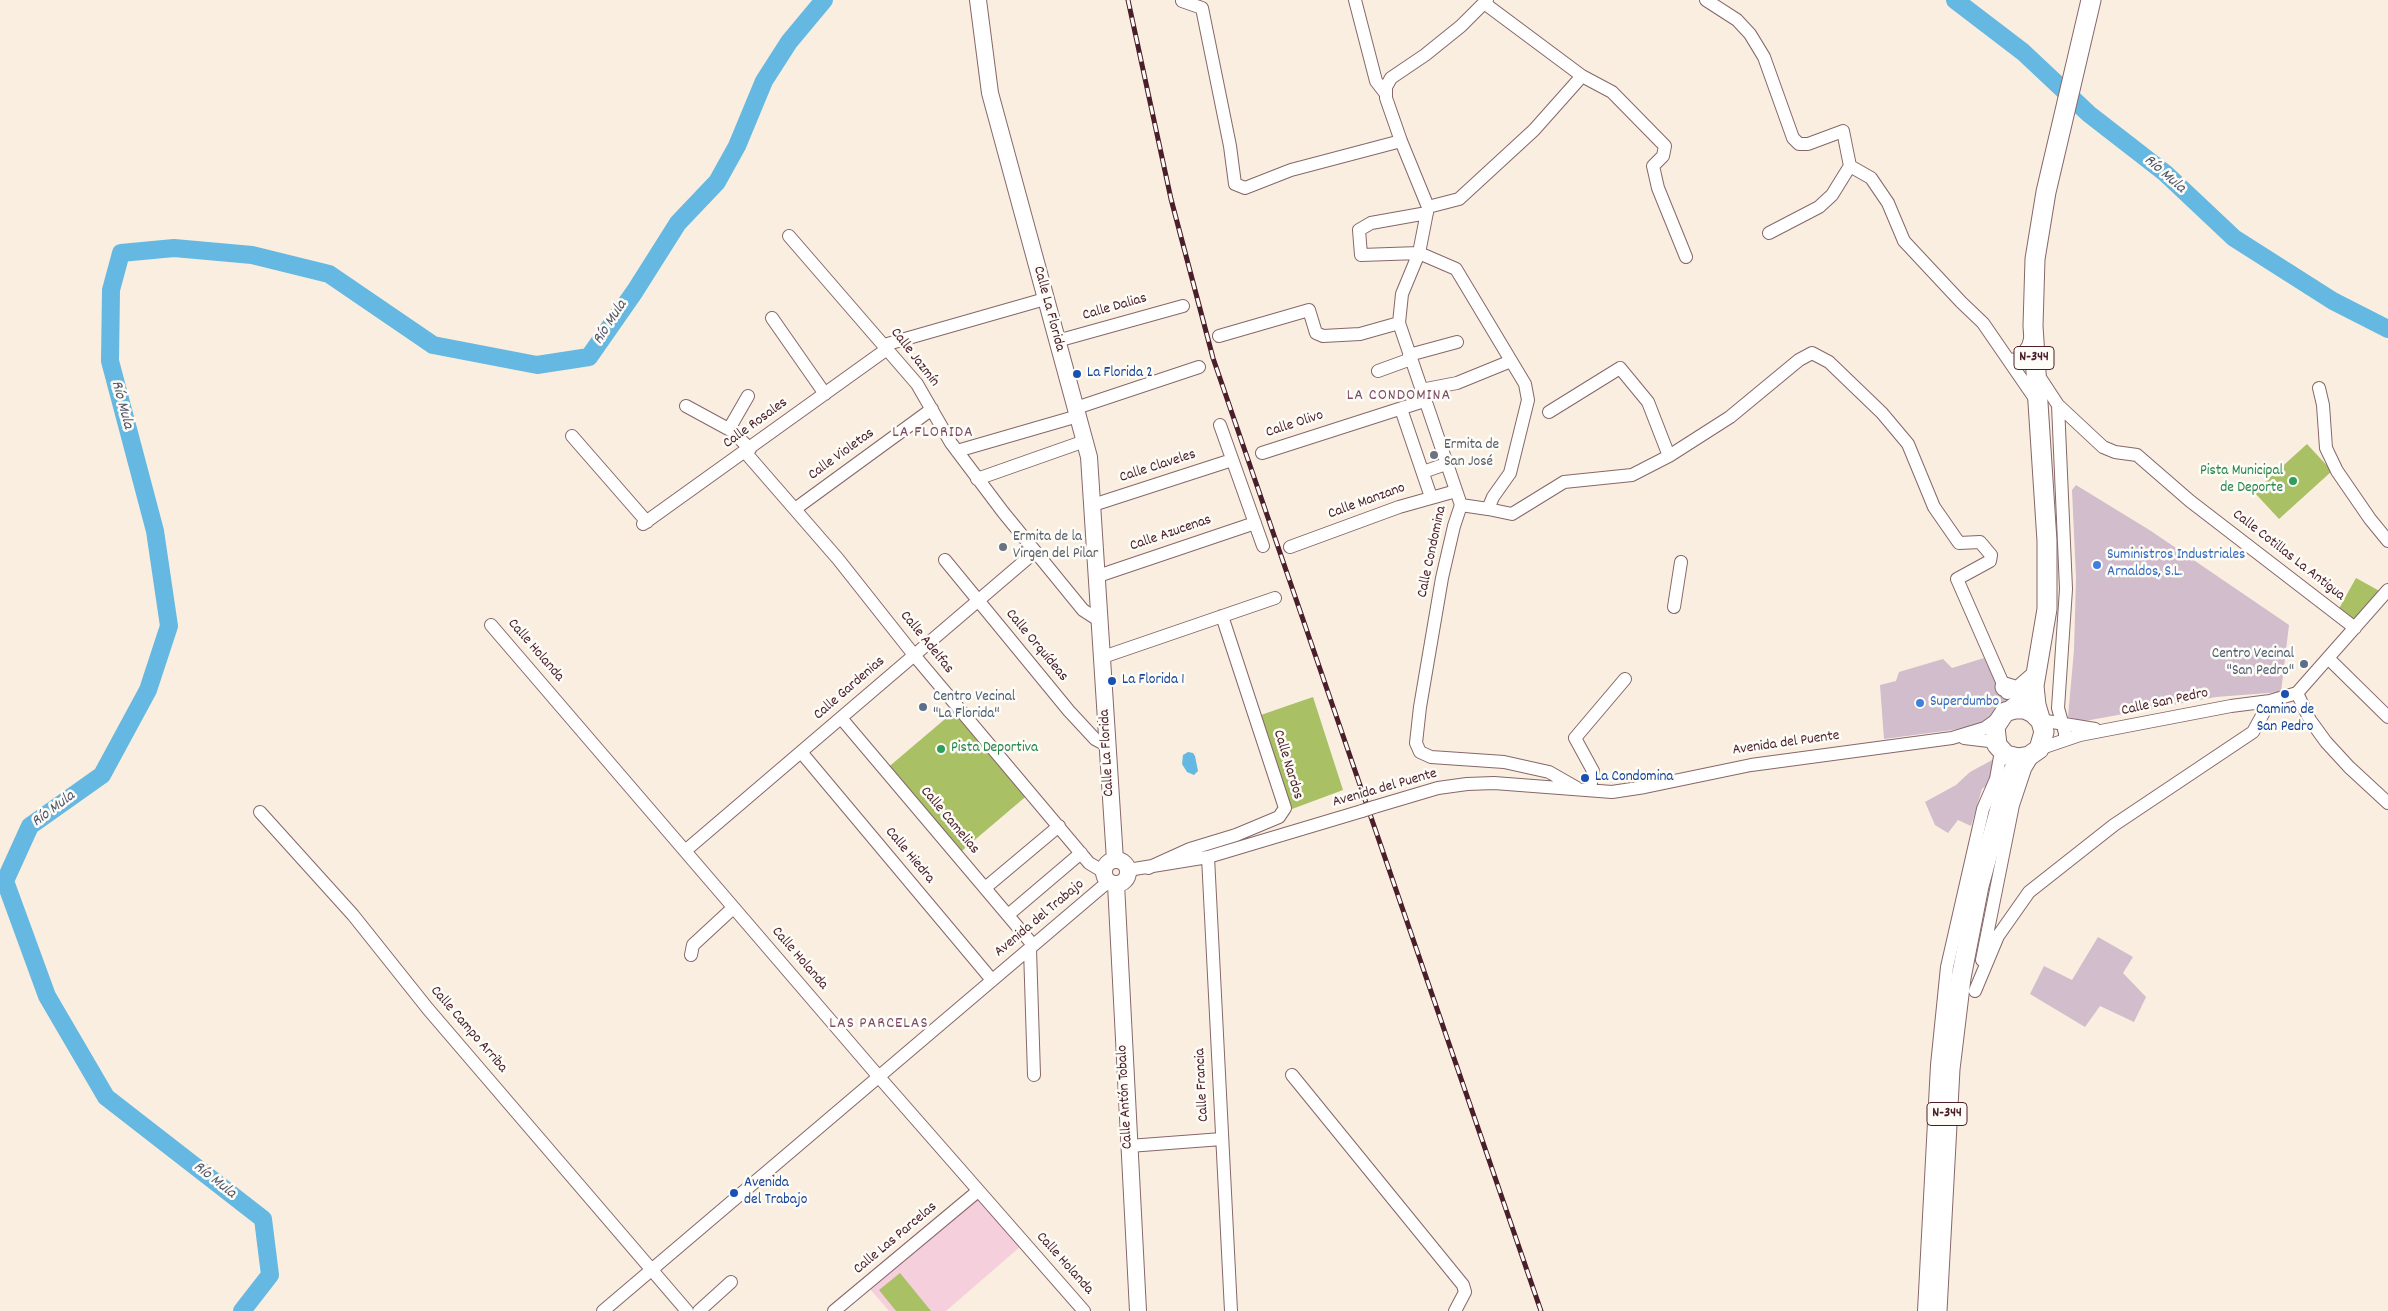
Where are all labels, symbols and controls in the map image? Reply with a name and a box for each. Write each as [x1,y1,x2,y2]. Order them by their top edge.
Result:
water label: Río Mula [2139,152,2189,198]
street label: Calle La Florida [1028,264,1068,354]
street label: Calle Dalias [1081,290,1149,326]
water label: Río Mula [590,297,632,349]
street label: Calle Jazmín [885,325,943,391]
road number: N-344 [2014,346,2054,369]
place label: La Florida 2 [1087,365,1153,383]
marker: La Florida 2 [1071,368,1083,380]
water label: Río Mula [105,379,137,431]
district label: LA CONDOMINA [1345,387,1453,407]
street label: Calle Rosales [720,395,792,453]
street label: Calle Olivo [1264,407,1326,443]
district label: LA FLORIDA [891,424,975,444]
street label: Calle Violetas [805,425,879,485]
place label: Ermita de San José [1444,437,1499,472]
street label: Calle Claveles [1118,446,1198,488]
marker: Ermita de San José [1428,449,1440,461]
place label: Pista Municipal de Deporte [2200,463,2283,498]
marker: Pista Municipal de Deporte [2287,475,2299,487]
street label: Calle Manzano [1326,480,1408,524]
street label: Calle Condomina [1414,504,1452,600]
street label: Calle Cotillas La Antigua [2228,506,2348,606]
street label: Calle Azucenas [1128,512,1214,556]
place label: Ermita de la Virgen del Pilar [1013,529,1098,564]
marker: Ermita de la Virgen del Pilar [997,541,1009,553]
place label: Suministros Industriales Arnaldos, S.L. [2107,547,2245,582]
marker: Suministros Industriales Arnaldos, S.L. [2091,559,2103,571]
street label: Calle Orquídeas [1001,606,1071,686]
street label: Calle Adelfas [895,608,957,678]
street label: Calle Holanda [503,616,567,686]
place label: Centro Vecinal "San Pedro" [2212,646,2294,681]
street label: Calle Gardenias [811,653,889,725]
marker: Centro Vecinal "San Pedro" [2298,658,2310,670]
place label: La Florida 1 [1122,672,1185,690]
marker: La Florida 1 [1106,675,1118,687]
street label: Calle San Pedro [2120,685,2210,721]
marker: Camino de San Pedro [2279,688,2291,700]
place label: Centro Vecinal "La Florida" [933,689,1015,724]
place label: Superdumbo [1930,694,1999,712]
marker: Superdumbo [1914,697,1926,709]
marker: Centro Vecinal "La Florida" [917,701,929,713]
place label: Camino de San Pedro [2256,702,2314,737]
street label: Calle La Florida [1097,709,1119,797]
street label: Calle Nardos [1268,728,1306,802]
street label: Avenida del Puente [1731,728,1841,760]
place label: Pista Deportiva [951,740,1038,758]
marker: Pista Deportiva [935,743,947,755]
street label: Avenida del Puente [1331,765,1439,813]
place label: La Condomina [1595,769,1673,787]
marker: La Condomina [1579,772,1591,784]
street label: Calle Camelias [916,784,982,858]
water label: Río Mula [29,788,79,832]
street label: Calle Hiedra [880,824,938,888]
street label: Avenida del Trabajo [991,876,1089,962]
street label: Calle Holanda [767,924,831,994]
street label: Calle Campo Arriba [425,983,511,1077]
district label: LAS PARCELAS [828,1015,930,1035]
street label: Calle Antón Tobalo [1114,1044,1138,1150]
street label: Calle Francia [1192,1048,1214,1122]
road number: N-344 [1927,1102,1967,1126]
water label: Río Mula [189,1158,239,1204]
place label: Avenida del Trabajo [744,1175,807,1210]
marker: Avenida del Trabajo [728,1187,740,1199]
street label: Calle Las Parcelas [851,1199,941,1279]
street label: Calle Holanda [1031,1229,1097,1299]

